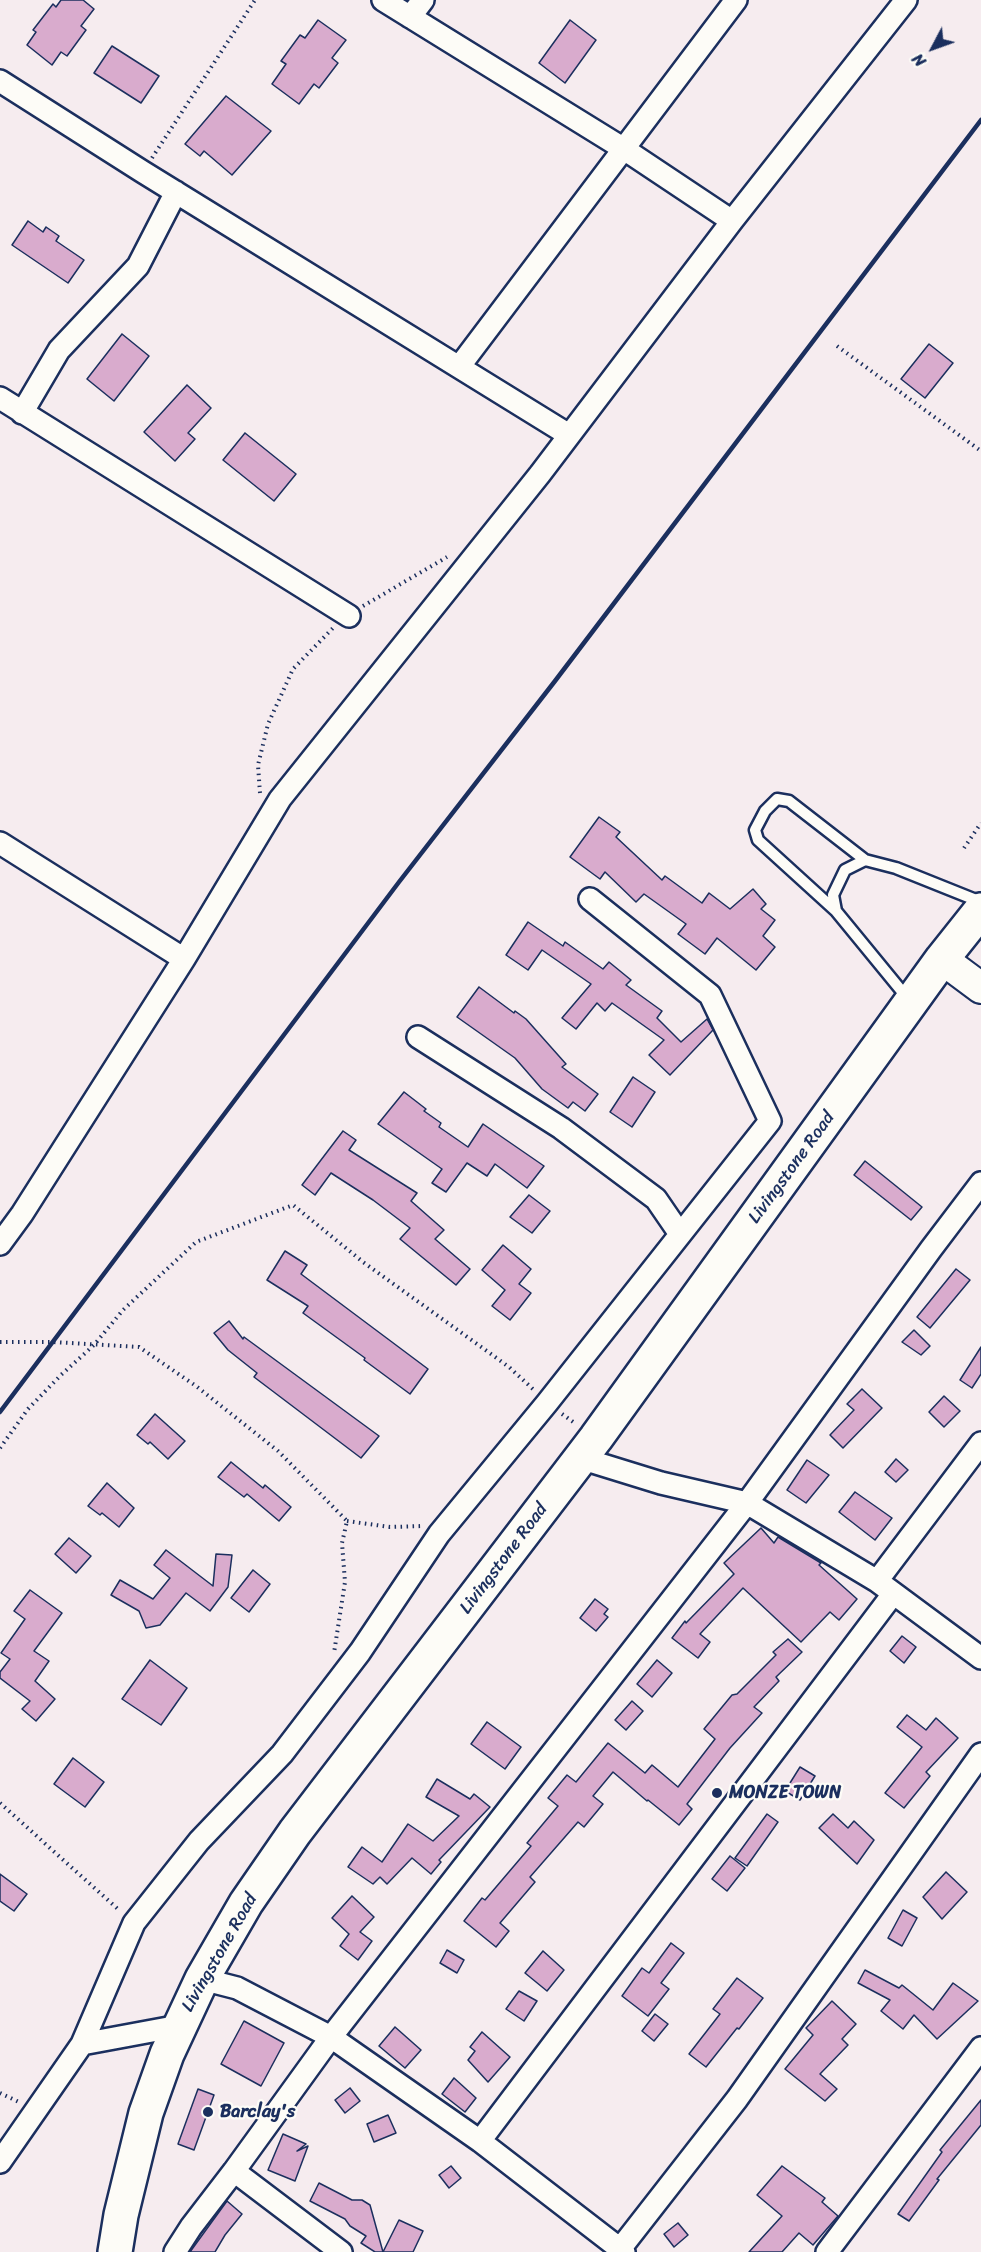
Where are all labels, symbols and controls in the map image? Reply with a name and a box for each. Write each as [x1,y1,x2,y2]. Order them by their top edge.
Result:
north arrow [903,18,963,78]
text: N [904,46,934,74]
street label: Livingstone Road [744,1108,840,1228]
street label: Livingstone Road [455,1499,553,1619]
place label: MONZE TOWN [729,1782,841,1804]
marker: MONZE TOWN [710,1786,724,1800]
street label: Livingstone Road [177,1890,263,2016]
place label: Barclay's [220,2101,295,2123]
marker: Barclay's [201,2105,215,2119]

